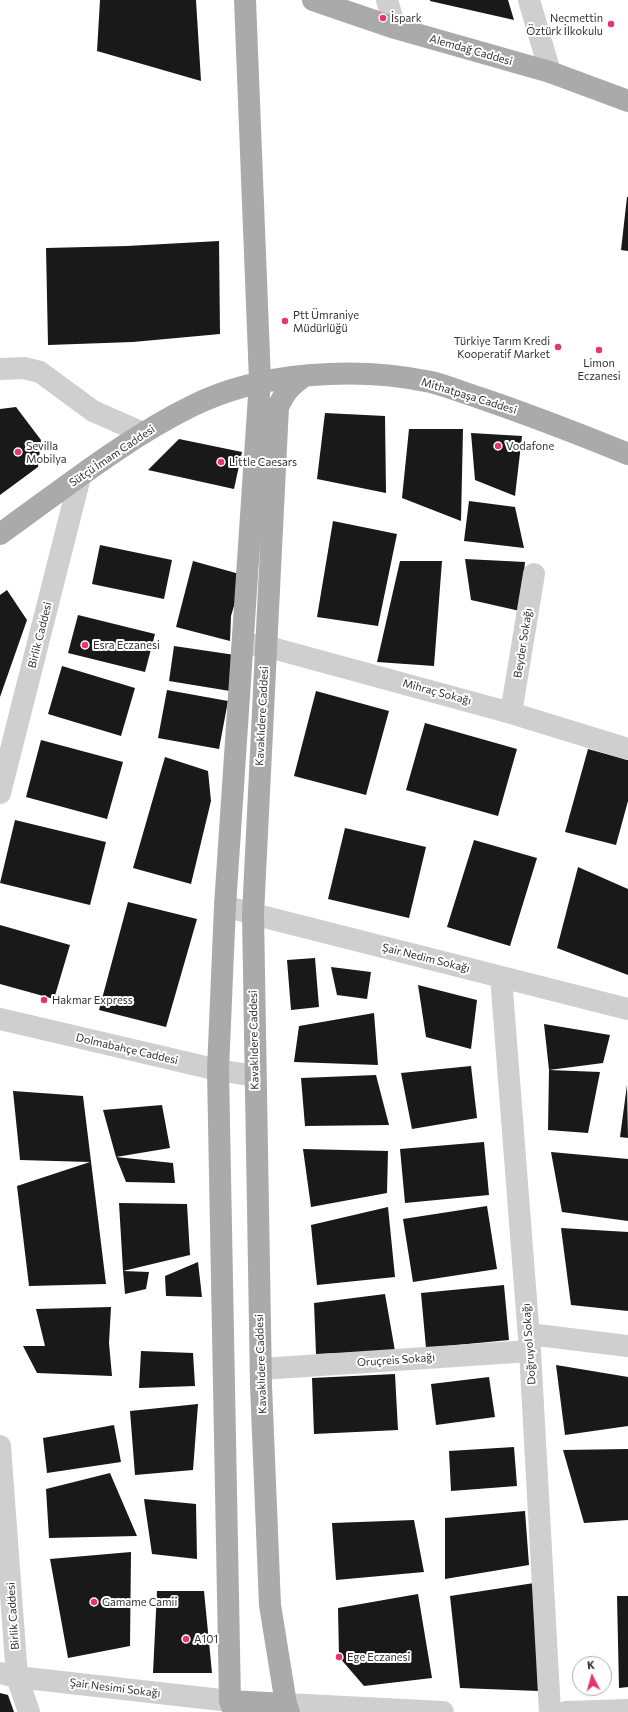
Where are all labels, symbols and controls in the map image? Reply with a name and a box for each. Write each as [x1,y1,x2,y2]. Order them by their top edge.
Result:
place label: İspark [391,11,422,25]
place label: Necmettin Öztürk İlkokulu [526,11,603,37]
marker: İspark [378,13,388,23]
marker: Necmettin Öztürk İlkokulu [606,19,616,29]
street label: Alemdağ Caddesi [428,32,514,68]
place label: Ptt Ümraniye Müdürlüğü [293,308,359,334]
marker: Ptt Ümraniye Müdürlüğü [280,316,290,326]
place label: Türkiye Tarım Kredi Kooperatif Market [454,334,550,360]
marker: Türkiye Tarım Kredi Kooperatif Market [553,342,563,352]
marker: Limon Eczanesi [594,345,604,355]
place label: Limon Eczanesi [577,356,621,382]
street label: Mithatpaşa Caddesi [420,375,518,417]
street label: Sütçü İmam Caddesi [67,422,157,490]
place label: Sevilla Mobilya [26,439,67,465]
place label: Vodafone [506,439,554,453]
marker: Vodafone [493,441,503,451]
marker: Sevilla Mobilya [13,447,23,457]
place label: Little Caesars [229,455,297,469]
marker: Little Caesars [216,457,226,467]
street label: Birlik Caddesi [25,601,55,669]
street label: Beyder Sokağı [511,607,535,679]
place label: Esra Eczanesi [93,638,160,652]
marker: Esra Eczanesi [80,640,90,650]
street label: Kavaklıdere Caddesi [253,666,271,766]
street label: Mihraç Sokağı [401,676,473,708]
street label: Şair Nedim Sokağı [381,941,471,975]
street label: Kavaklıdere Caddesi [247,990,261,1090]
place label: Hakmar Express [52,993,133,1007]
marker: Hakmar Express [39,995,49,1005]
street label: Dolmabahçe Caddesi [75,1031,179,1067]
street label: Doğruyol Sokağı [520,1303,538,1385]
street label: Kavaklıdere Caddesi [253,1314,269,1414]
street label: Oruçreis Sokağı [356,1351,436,1369]
street label: Birlik Caddesi [4,1582,22,1650]
place label: Gamame Camii [102,1595,177,1609]
marker: Gamame Camii [89,1597,99,1607]
place label: A101 [194,1632,218,1646]
marker: A101 [181,1634,191,1644]
place label: Ege Eczanesi [347,1650,410,1664]
marker: Ege Eczanesi [334,1652,344,1662]
north arrow [572,1656,612,1696]
text: K [586,1658,595,1671]
street label: Şair Nesimi Sokağı [69,1676,161,1700]

